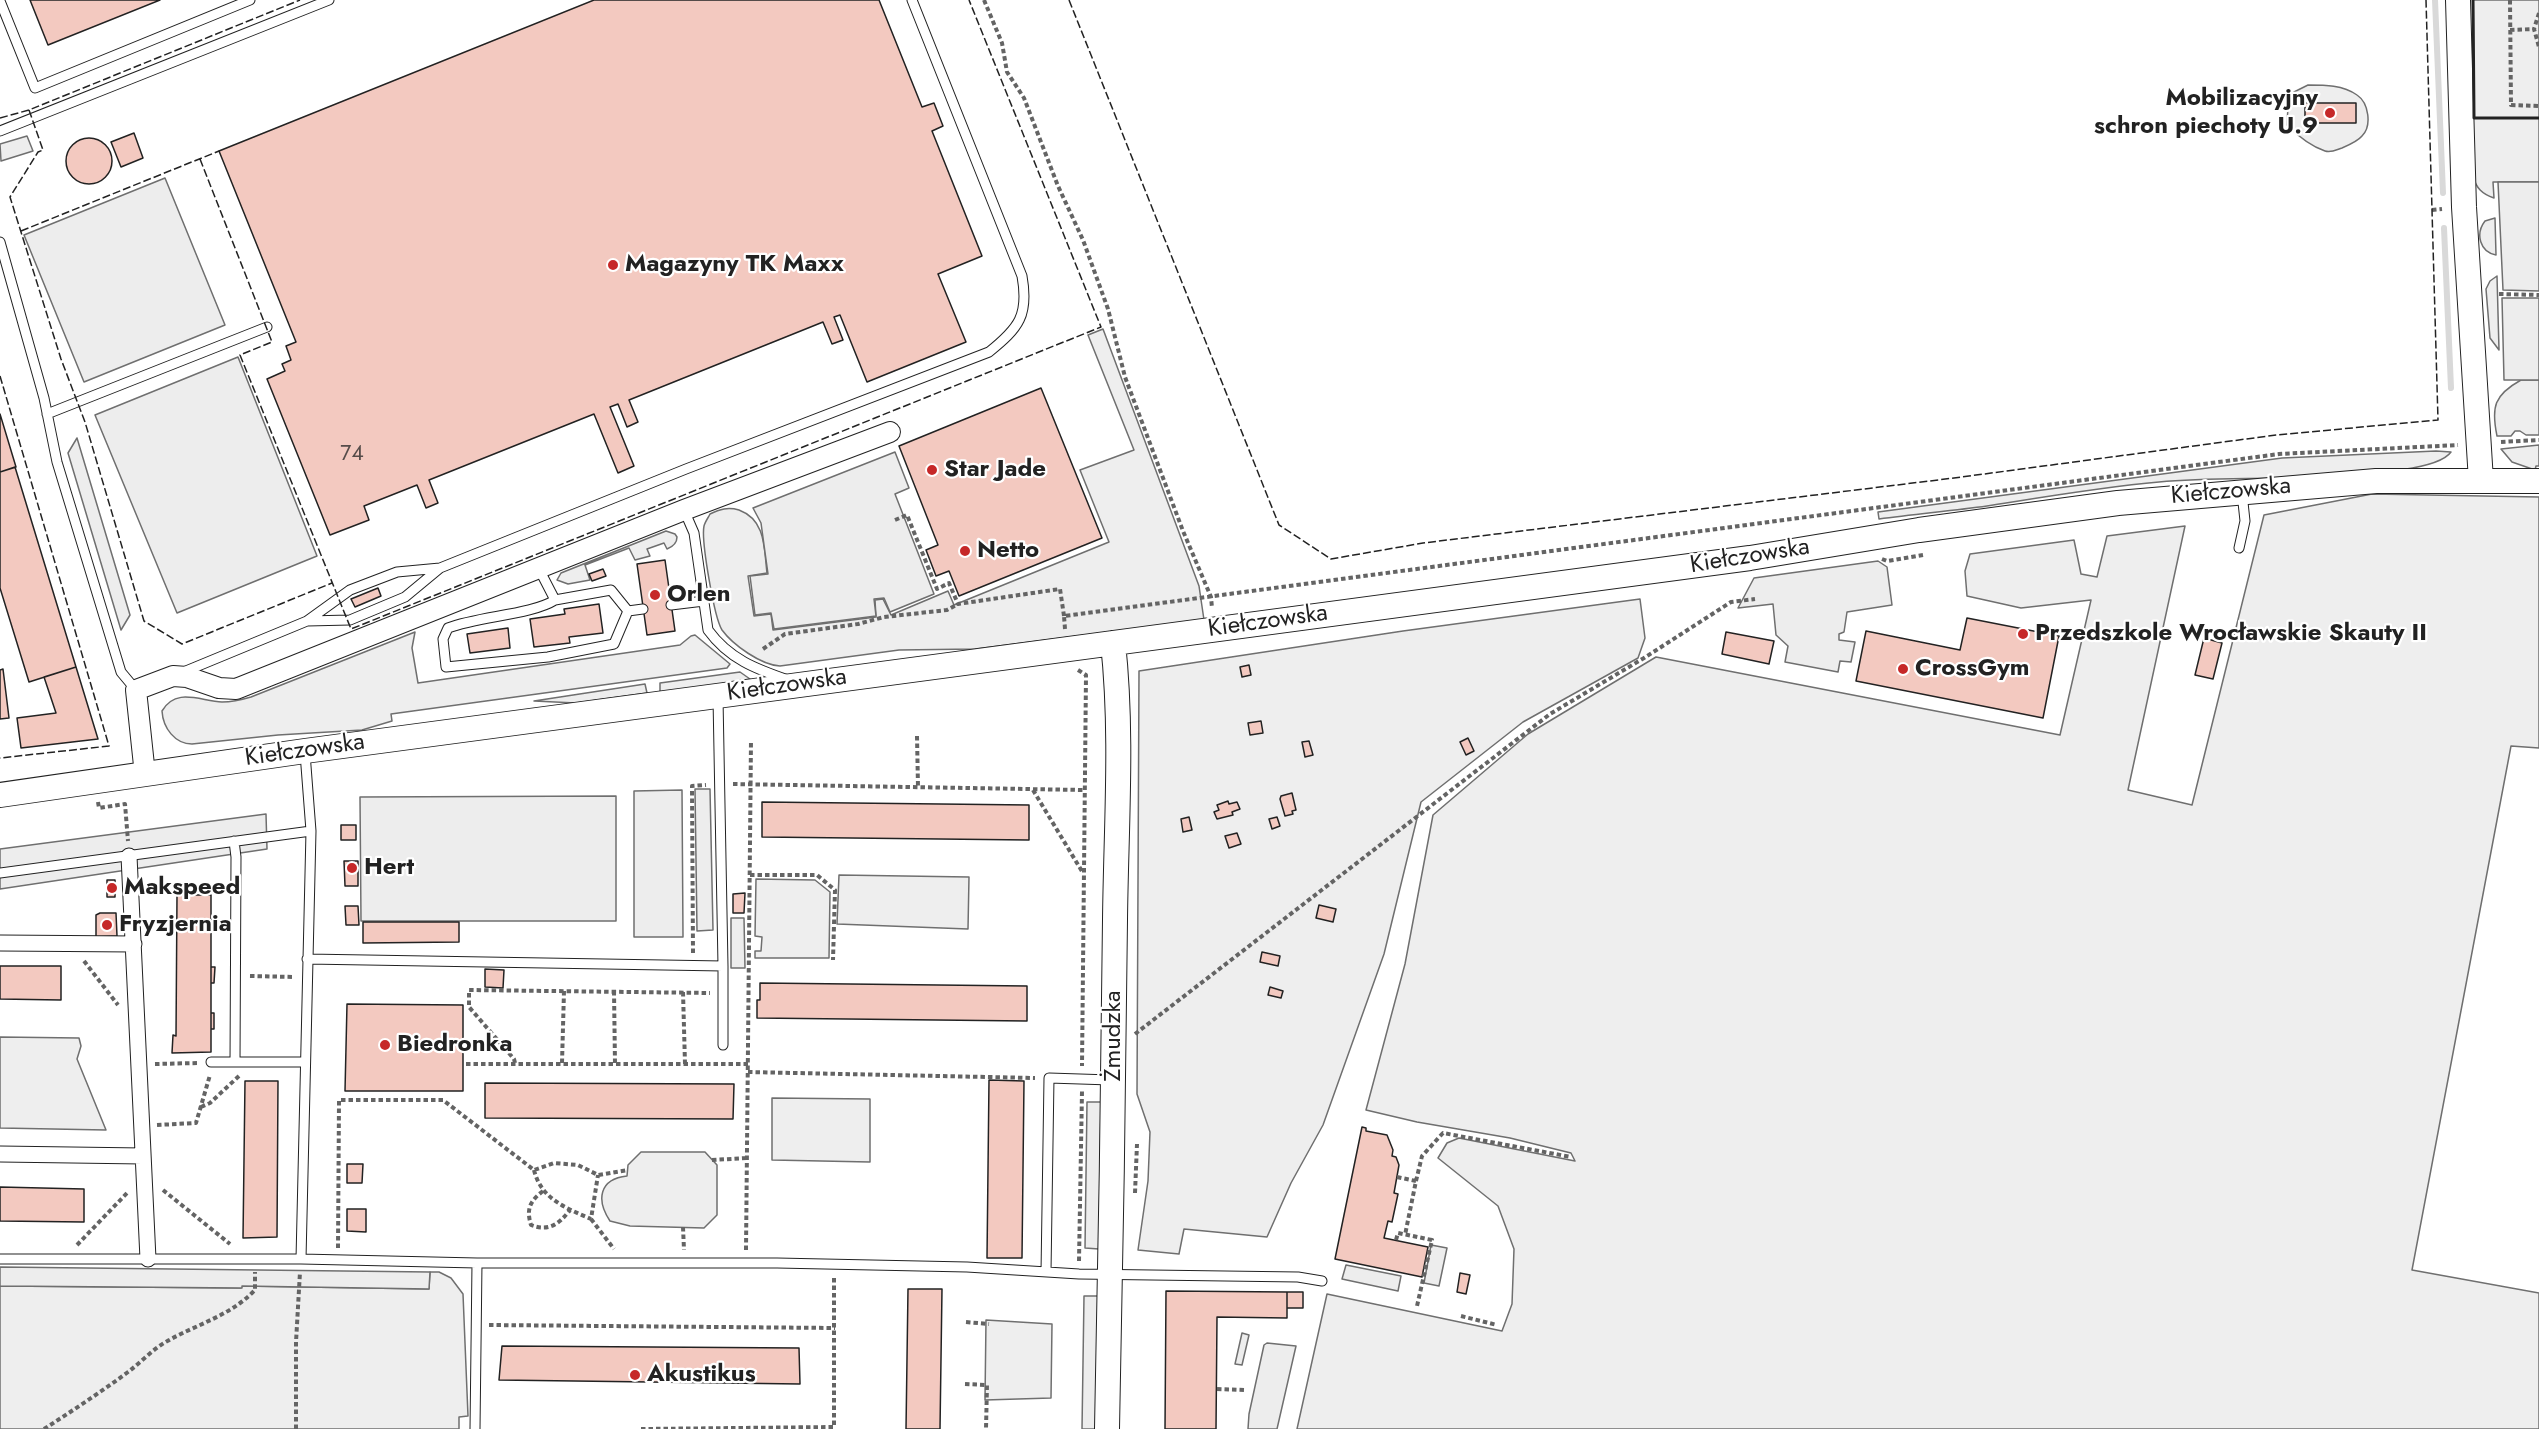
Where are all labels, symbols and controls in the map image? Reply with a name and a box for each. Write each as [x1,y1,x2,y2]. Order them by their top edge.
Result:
place label: Mobilizacyjny schron piechoty U.9 [2094,85,2318,141]
marker: Mobilizacyjny schron piechoty U.9 [2323,106,2337,120]
place label: Magazyny TK Maxx [625,251,844,279]
marker: Magazyny TK Maxx [606,258,620,272]
house number: 74 [340,442,364,468]
place label: Star Jade [944,456,1046,484]
marker: Star Jade [925,463,939,477]
street label: Kiełczowska [2170,472,2292,512]
street label: Kiełczowska [1688,533,1812,581]
place label: Netto [977,537,1039,565]
marker: Netto [958,544,972,558]
place label: Orlen [667,581,731,609]
marker: Orlen [648,588,662,602]
street label: Kiełczowska [1206,599,1330,645]
place label: Przedszkole Wrocławskie Skauty II [2035,620,2427,648]
marker: Przedszkole Wrocławskie Skauty II [2016,627,2030,641]
place label: CrossGym [1915,655,2029,683]
marker: CrossGym [1896,662,1910,676]
street label: Kiełczowska [725,663,849,709]
street label: Kiełczowska [243,728,367,774]
place label: Hert [364,854,414,882]
marker: Hert [345,861,359,875]
place label: Makspeed [124,874,240,902]
marker: Makspeed [105,881,119,895]
place label: Fryzjernia [119,911,232,939]
marker: Fryzjernia [100,918,114,932]
street label: Żmudzka [1100,990,1128,1082]
place label: Biedronka [397,1031,512,1059]
marker: Biedronka [378,1038,392,1052]
place label: Akustikus [647,1361,756,1389]
marker: Akustikus [628,1368,642,1382]

